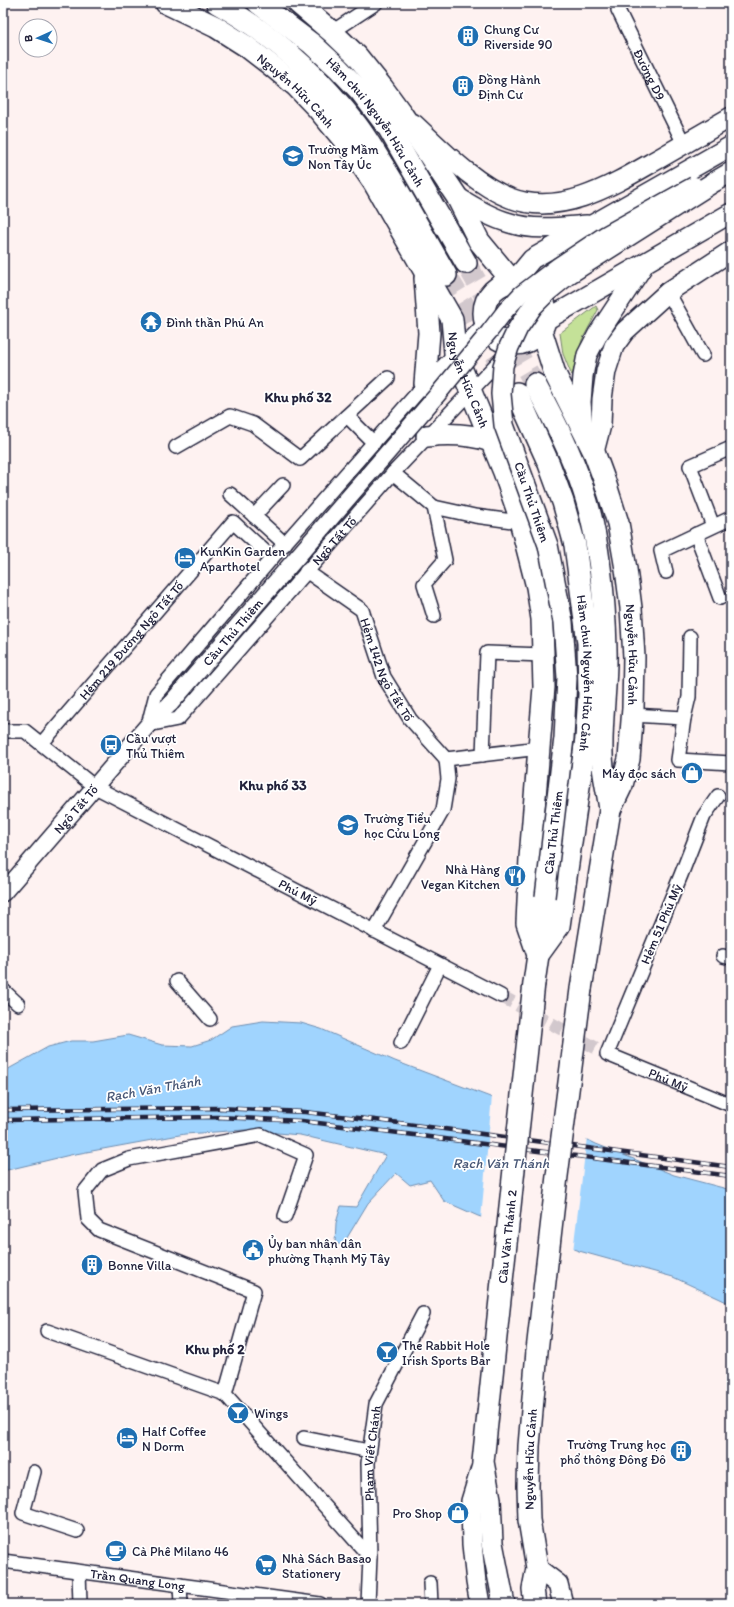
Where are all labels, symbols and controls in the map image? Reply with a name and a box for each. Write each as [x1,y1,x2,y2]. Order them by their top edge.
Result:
north arrow [18,18,58,58]
place label: Chung Cư Riverside 90 [484,22,552,52]
building icon: Chung Cư Riverside 90 [455,23,481,49]
text: B [22,35,35,42]
street label: Đường D9 [631,46,669,103]
street label: Nguyễn Hữu Cảnh [254,50,338,131]
street label: Hầm chui Nguyễn Hữu Cảnh [324,54,428,189]
place label: Đồng Hành Định Cư [478,72,541,102]
building icon: Đồng Hành Định Cư [450,73,476,99]
place label: Trường Mầm Non Tây Úc [308,142,379,172]
school or university icon: Trường Mầm Non Tây Úc [280,143,306,169]
temple icon: Đình thần Phú An [138,309,164,335]
place label: Đình thần Phú An [166,315,265,330]
street label: Nguyễn Hữu Cảnh [446,331,493,430]
district label: Khu phố 32 [264,389,332,406]
street label: Cầu Thủ Thiêm [511,460,553,545]
street label: Ngô Tất Tố [309,513,359,568]
place label: KunKin Garden Aparthotel [200,544,285,574]
hotel icon: KunKin Garden Aparthotel [172,545,198,571]
street label: Hẻm 219 Đường Ngô Tất Tố [76,578,186,702]
street label: Hầm chui Nguyễn Hữu Cảnh [574,594,597,753]
street label: Cầu Thủ Thiêm [199,595,266,669]
street label: Nguyễn Hữu Cảnh [623,604,642,706]
street label: Hẻm 142 Ngô Tất Tố [358,616,417,724]
place label: Cầu vượt Thủ Thiêm [126,731,185,761]
bus stop icon: Cầu vượt Thủ Thiêm [98,732,124,758]
shop icon: Máy đọc sách [679,760,705,786]
place label: Máy đọc sách [602,766,676,781]
district label: Khu phố 33 [239,777,307,794]
street label: Ngô Tất Tố [50,781,101,836]
street label: Cầu Thủ Thiêm [540,789,565,875]
place label: Trường Tiểu học Cửu Long [364,811,440,841]
school or university icon: Trường Tiểu học Cửu Long [335,812,361,838]
place label: Nhà Hàng Vegan Kitchen [421,862,501,892]
restaurant icon: Nhà Hàng Vegan Kitchen [502,863,528,889]
street label: Phú Mỹ [276,875,320,908]
street label: Hẻm 51 Phú Mỹ [637,882,685,966]
street label: Phú Mỹ [647,1065,690,1094]
water label: Rạch Văn Thánh [104,1072,202,1106]
water label: Rạch Văn Thánh [453,1155,550,1172]
street label: Cầu Văn Thánh 2 [494,1189,519,1284]
place label: Ủy ban nhân dân phường Thạnh Mỹ Tây [268,1235,390,1266]
public building icon: Ủy ban nhân dân phường Thạnh Mỹ Tây [240,1237,266,1263]
building icon: Bonne Villa [79,1252,105,1278]
place label: Bonne Villa [108,1258,172,1273]
place label: The Rabbit Hole Irish Sports Bar [402,1338,490,1368]
bar icon: The Rabbit Hole Irish Sports Bar [374,1339,400,1365]
district label: Khu phố 2 [185,1341,245,1358]
bar icon: Wings [225,1400,251,1426]
street label: Phạm Viết Chánh [360,1404,383,1501]
place label: Wings [254,1406,288,1421]
street label: Nguyễn Hữu Cảnh [520,1408,540,1510]
place label: Half Coffee N Dorm [142,1424,206,1454]
hotel icon: Half Coffee N Dorm [114,1425,140,1451]
place label: Trường Trung học phổ thông Đông Đô [560,1437,666,1467]
building icon: Trường Trung học phổ thông Đông Đô [668,1438,694,1464]
shop icon: Pro Shop [445,1500,471,1526]
place label: Pro Shop [392,1506,442,1521]
cafe icon: Cà Phê Milano 46 [103,1538,129,1564]
place label: Cà Phê Milano 46 [132,1544,229,1559]
place label: Nhà Sách Basao Stationery [282,1551,372,1581]
supermarket icon: Nhà Sách Basao Stationery [253,1552,279,1578]
street label: Trần Quang Long [90,1565,186,1593]

